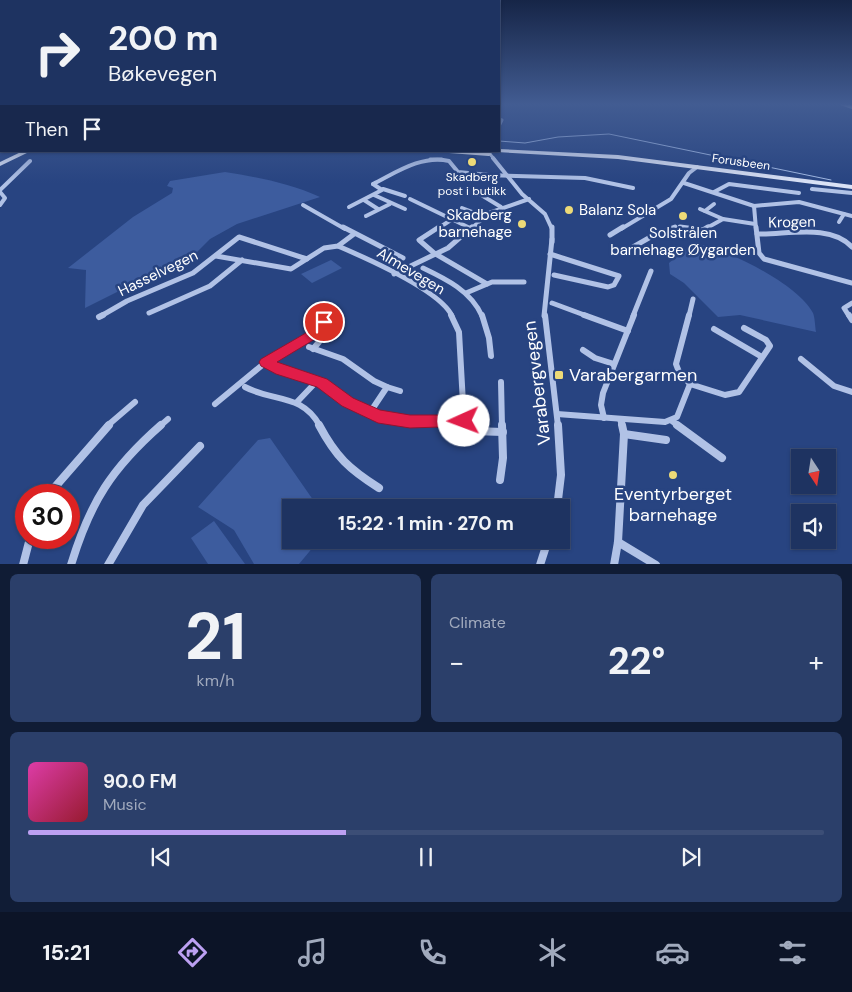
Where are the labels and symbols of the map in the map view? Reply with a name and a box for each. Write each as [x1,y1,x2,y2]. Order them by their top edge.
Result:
street label: Forusbeen [711,150,771,174]
marker: Skadberg post i butikk [466,156,478,168]
place label: Skadberg post i butikk [438,169,506,199]
place label: Balanz Sola [579,200,656,220]
marker: Balanz Sola [563,204,575,216]
place label: Skadberg barnehage [438,205,512,242]
marker: Solstrålen barnehage Øygarden [677,210,689,222]
street label: Krogen [768,212,816,232]
marker: Skadberg barnehage [516,218,528,230]
place label: Solstrålen barnehage Øygarden [610,223,756,260]
street label: Almevegen [373,243,449,299]
street label: Hasselvegen [115,245,201,301]
pin [303,301,345,343]
street label: Varabergvegen [517,320,557,446]
place label: Varabergarmen [569,363,697,387]
marker: Varabergarmen [553,369,565,381]
position arrow [437,394,489,446]
north arrow [791,449,836,494]
marker: Eventyrberget barnehage [667,469,679,481]
place label: Eventyrberget barnehage [614,482,732,527]
speed limit sign: 30 [15,484,80,549]

